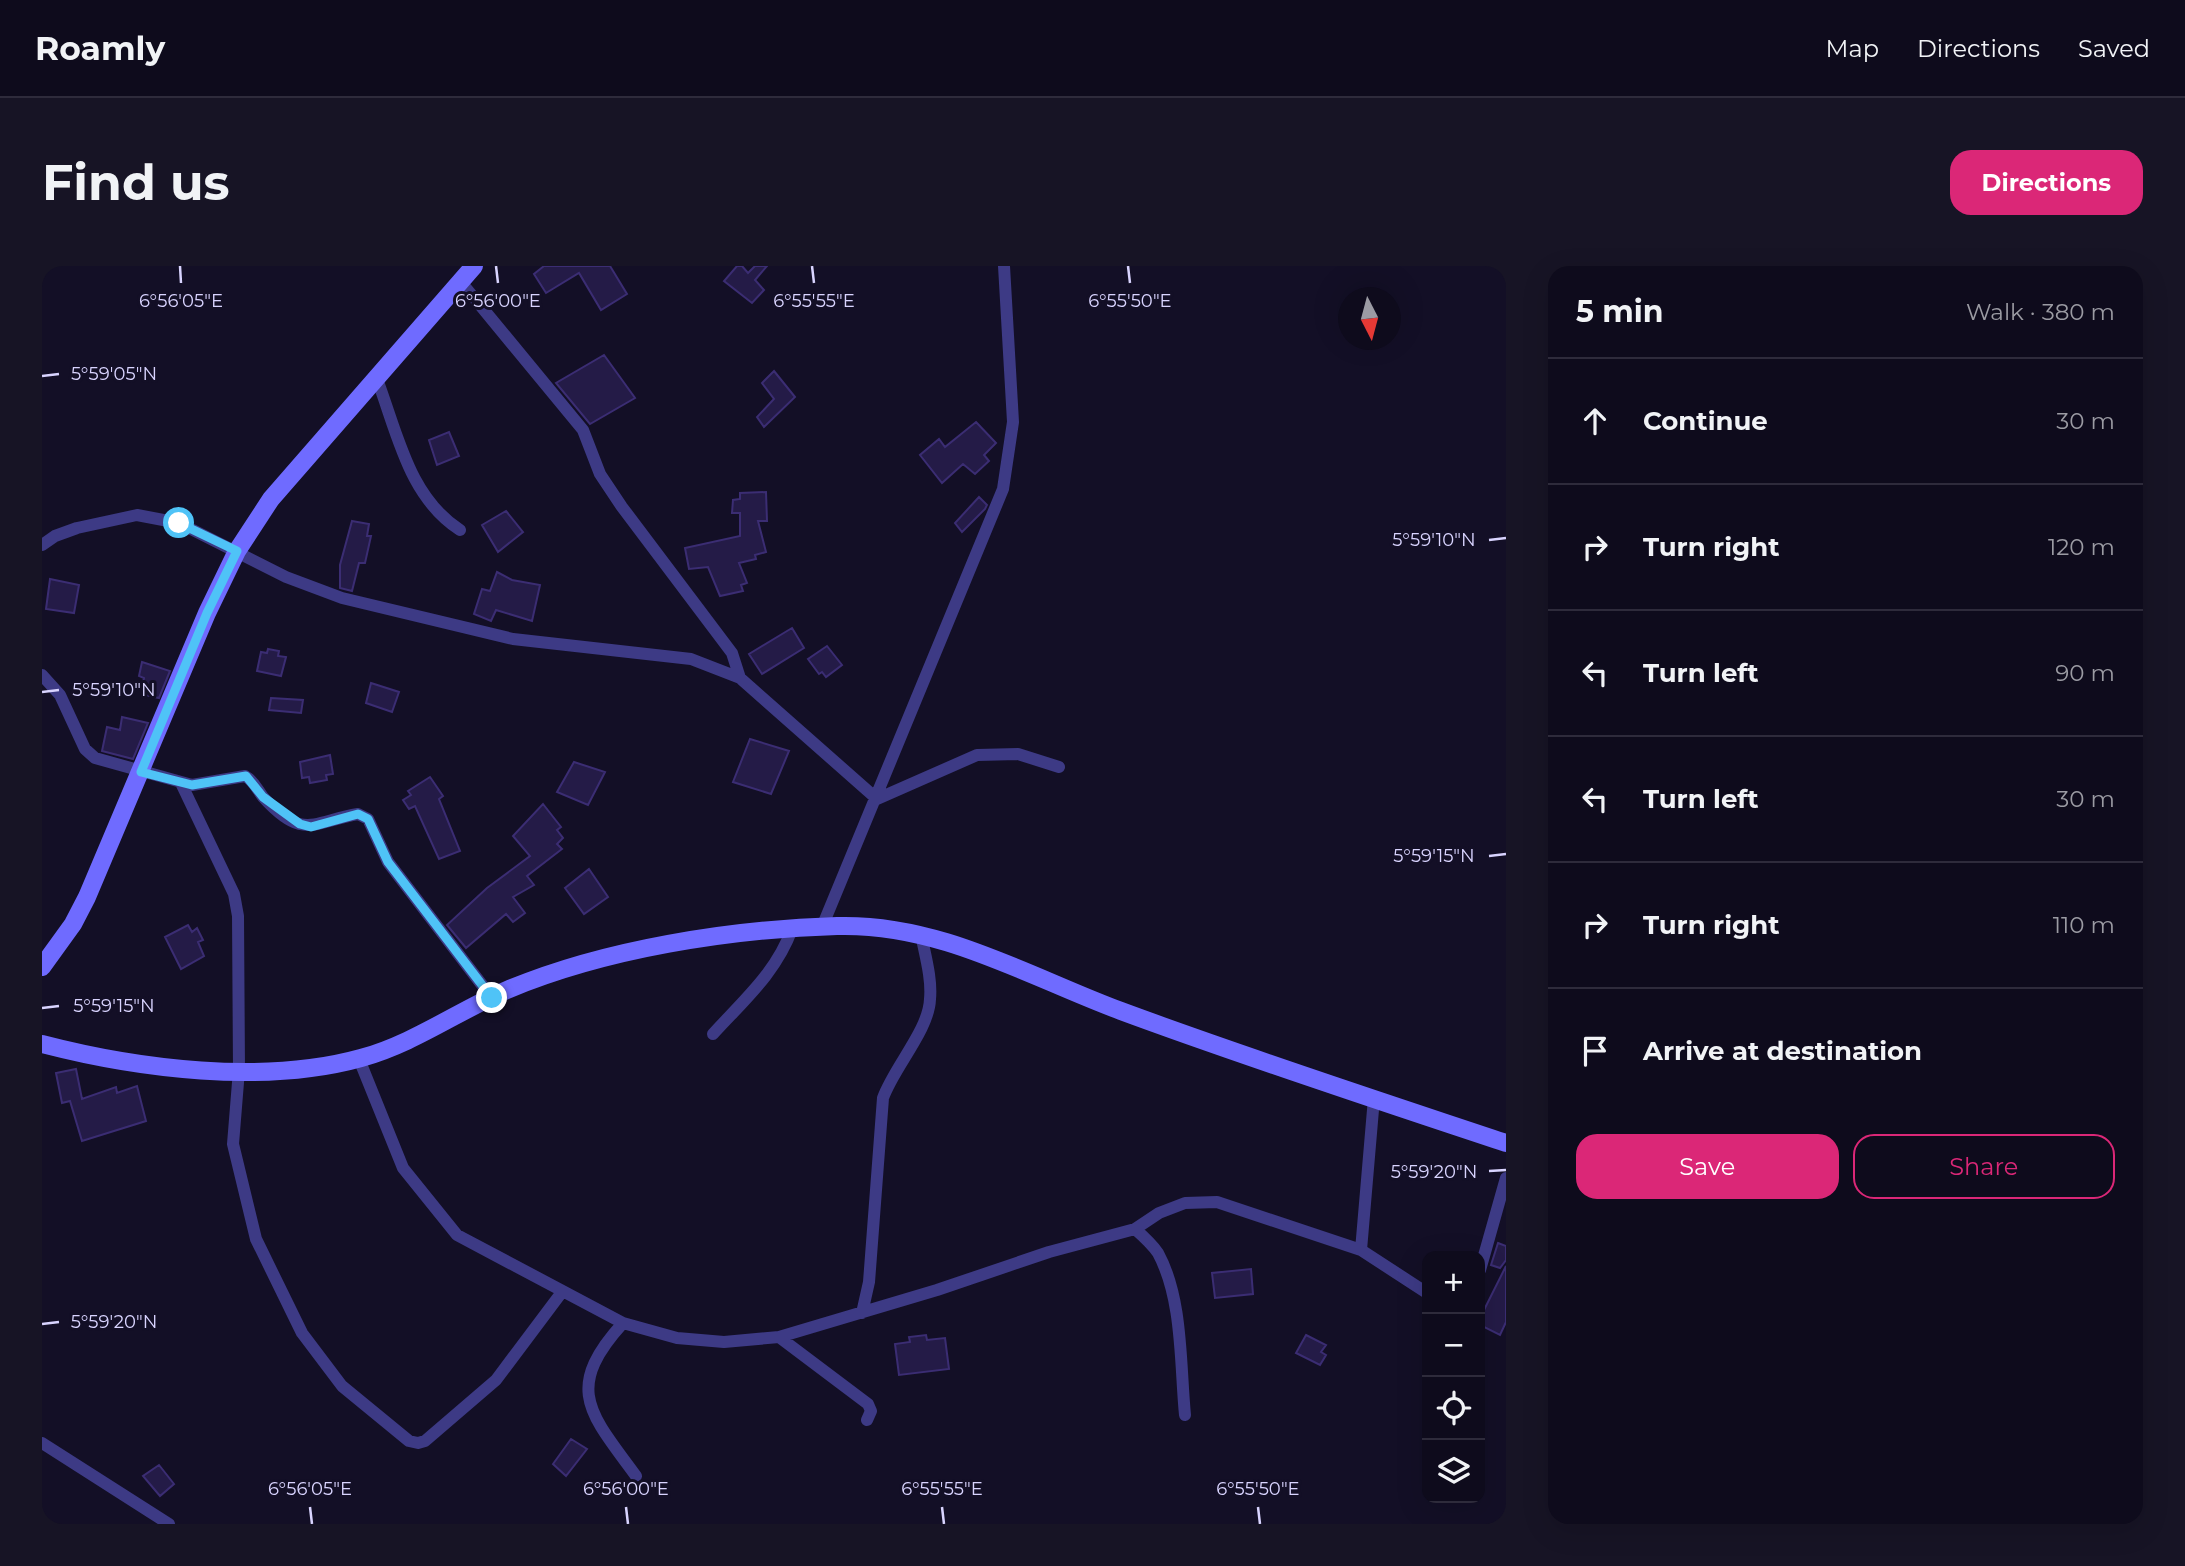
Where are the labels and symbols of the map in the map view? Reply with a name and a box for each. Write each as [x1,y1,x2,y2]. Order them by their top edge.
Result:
north arrow [1338,287,1401,350]
text: 6°56'05"E [139,290,223,312]
text: 6°56'00"E [455,290,541,312]
text: 6°55'55"E [773,290,855,312]
text: 6°55'50"E [1088,290,1172,312]
text: 5°59'05"N [71,363,157,385]
route start [163,507,194,538]
text: 5°59'10"N [1392,529,1476,551]
text: 5°59'10"N [72,679,156,701]
text: 5°59'15"N [1393,845,1475,867]
route end [476,982,507,1013]
text: 5°59'15"N [73,995,155,1017]
text: 5°59'20"N [1391,1161,1477,1183]
text: 5°59'20"N [71,1311,157,1333]
text: 6°56'05"E [268,1478,352,1500]
text: 6°56'00"E [583,1478,669,1500]
text: 6°55'55"E [901,1478,983,1500]
text: 6°55'50"E [1216,1478,1300,1500]

